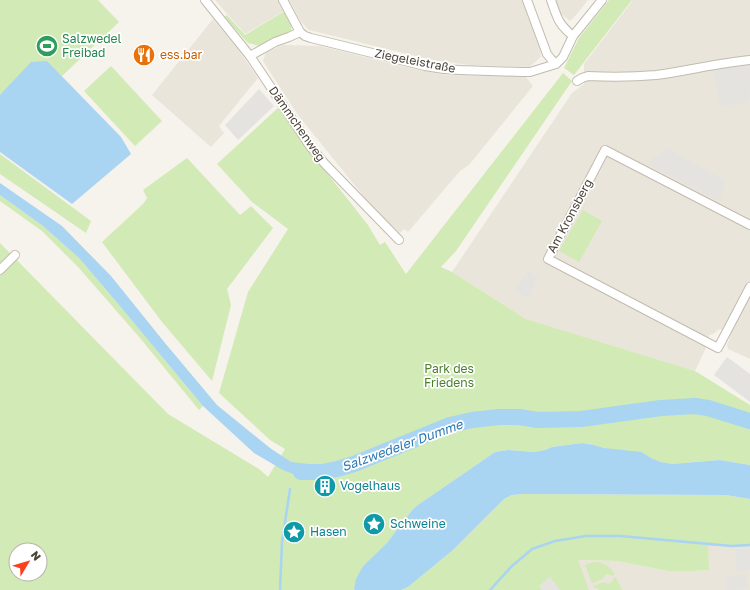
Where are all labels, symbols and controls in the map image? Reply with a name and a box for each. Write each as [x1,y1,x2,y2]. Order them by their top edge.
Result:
place label: Salzwedel Freibad [62,31,122,60]
sports icon: Salzwedel Freibad [34,33,60,59]
restaurant icon: ess.bar [131,42,157,68]
street label: Ziegeleistraße [373,45,457,76]
place label: ess.bar [160,47,202,62]
street label: Dämmchenweg [266,83,329,164]
street label: Am Kronsberg [544,176,595,255]
park label: Park des Friedens [424,361,474,390]
water label: Salzwedeler Dumme [339,415,466,474]
building icon: Vogelhaus [312,473,338,499]
place label: Vogelhaus [340,478,400,493]
place icon: Schweine [361,511,387,537]
place label: Schweine [390,516,446,531]
place icon: Hasen [281,519,307,545]
place label: Hasen [310,524,347,539]
north arrow [8,542,48,582]
text: N [29,548,44,563]

